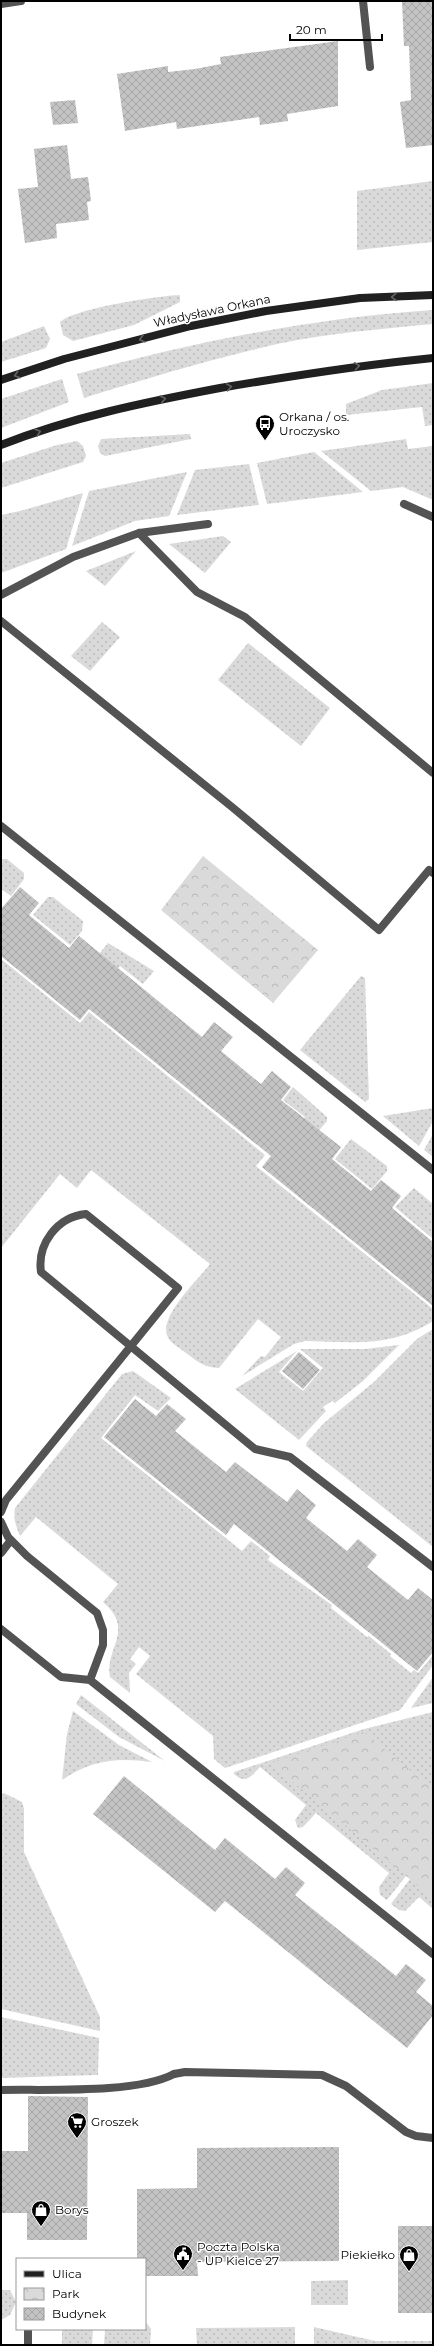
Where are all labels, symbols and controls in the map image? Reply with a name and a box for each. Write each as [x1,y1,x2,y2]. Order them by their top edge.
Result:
scale bar [290,16,382,42]
text: 20 m [296,22,327,37]
street label: Władysława Orkana [152,291,272,330]
one-way arrow [391,293,397,301]
one-way arrow [139,334,146,343]
one-way arrow [354,362,360,371]
one-way arrow [14,370,21,378]
one-way arrow [226,383,232,392]
one-way arrow [160,396,166,404]
place label: Orkana / os. Uroczysko [279,409,349,438]
bus stop icon: Orkana / os. Uroczysko [254,413,276,441]
one-way arrow [34,428,41,436]
supermarket icon: Groszek [66,2111,88,2139]
place label: Groszek [91,2114,140,2129]
shop icon: Borys [30,2199,52,2227]
place label: Borys [55,2202,89,2217]
place label: Poczta Polska - UP Kielce 27 [197,2239,280,2268]
public building icon: Poczta Polska - UP Kielce 27 [172,2243,194,2271]
shop icon: Piekiełko [398,2244,420,2272]
place label: Piekiełko [340,2247,395,2262]
legend [16,2258,146,2330]
text: Ulica [52,2266,82,2281]
text: Park [52,2286,80,2301]
text: Budynek [52,2306,107,2321]

